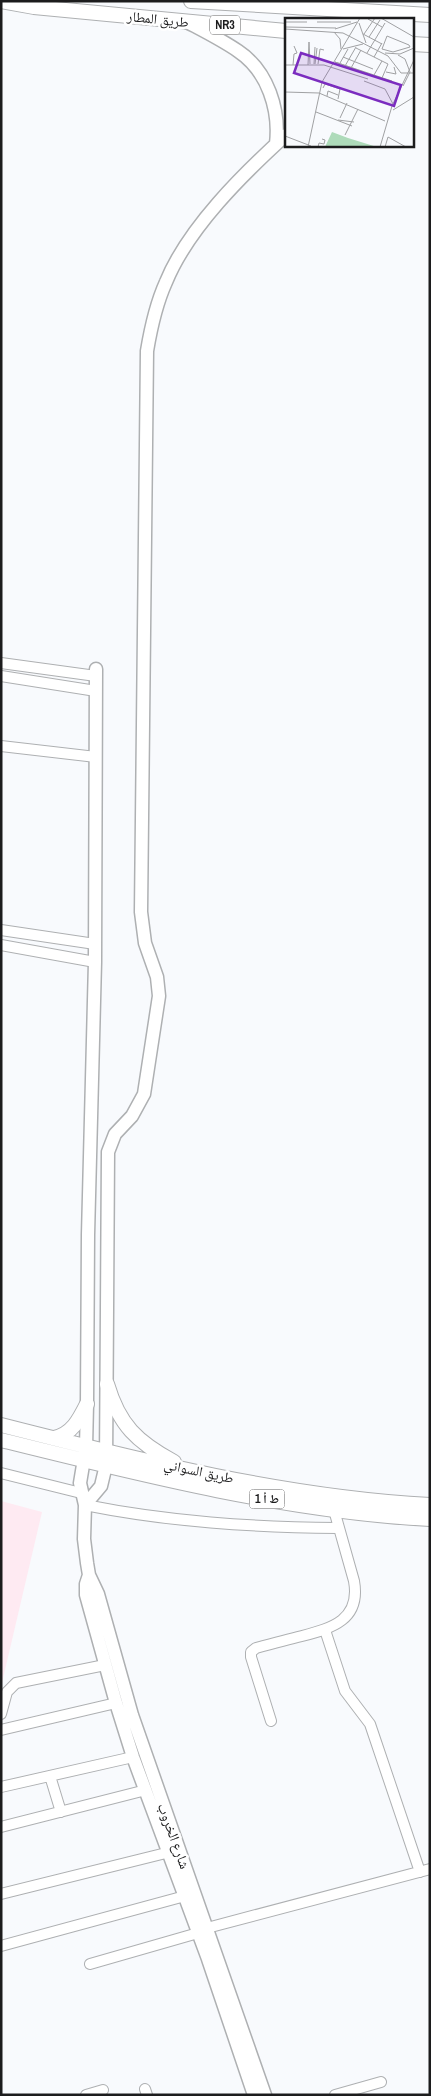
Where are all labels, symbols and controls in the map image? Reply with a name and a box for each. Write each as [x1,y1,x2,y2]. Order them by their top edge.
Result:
street label: طريق المطار [125,7,190,32]
road number: NR3 [210,16,240,34]
inset map [285,18,414,146]
street label: طريق السواني [162,1455,236,1490]
road number: ط أ 1 [250,1490,284,1508]
street label: شارع الخروب [153,1801,194,1872]

